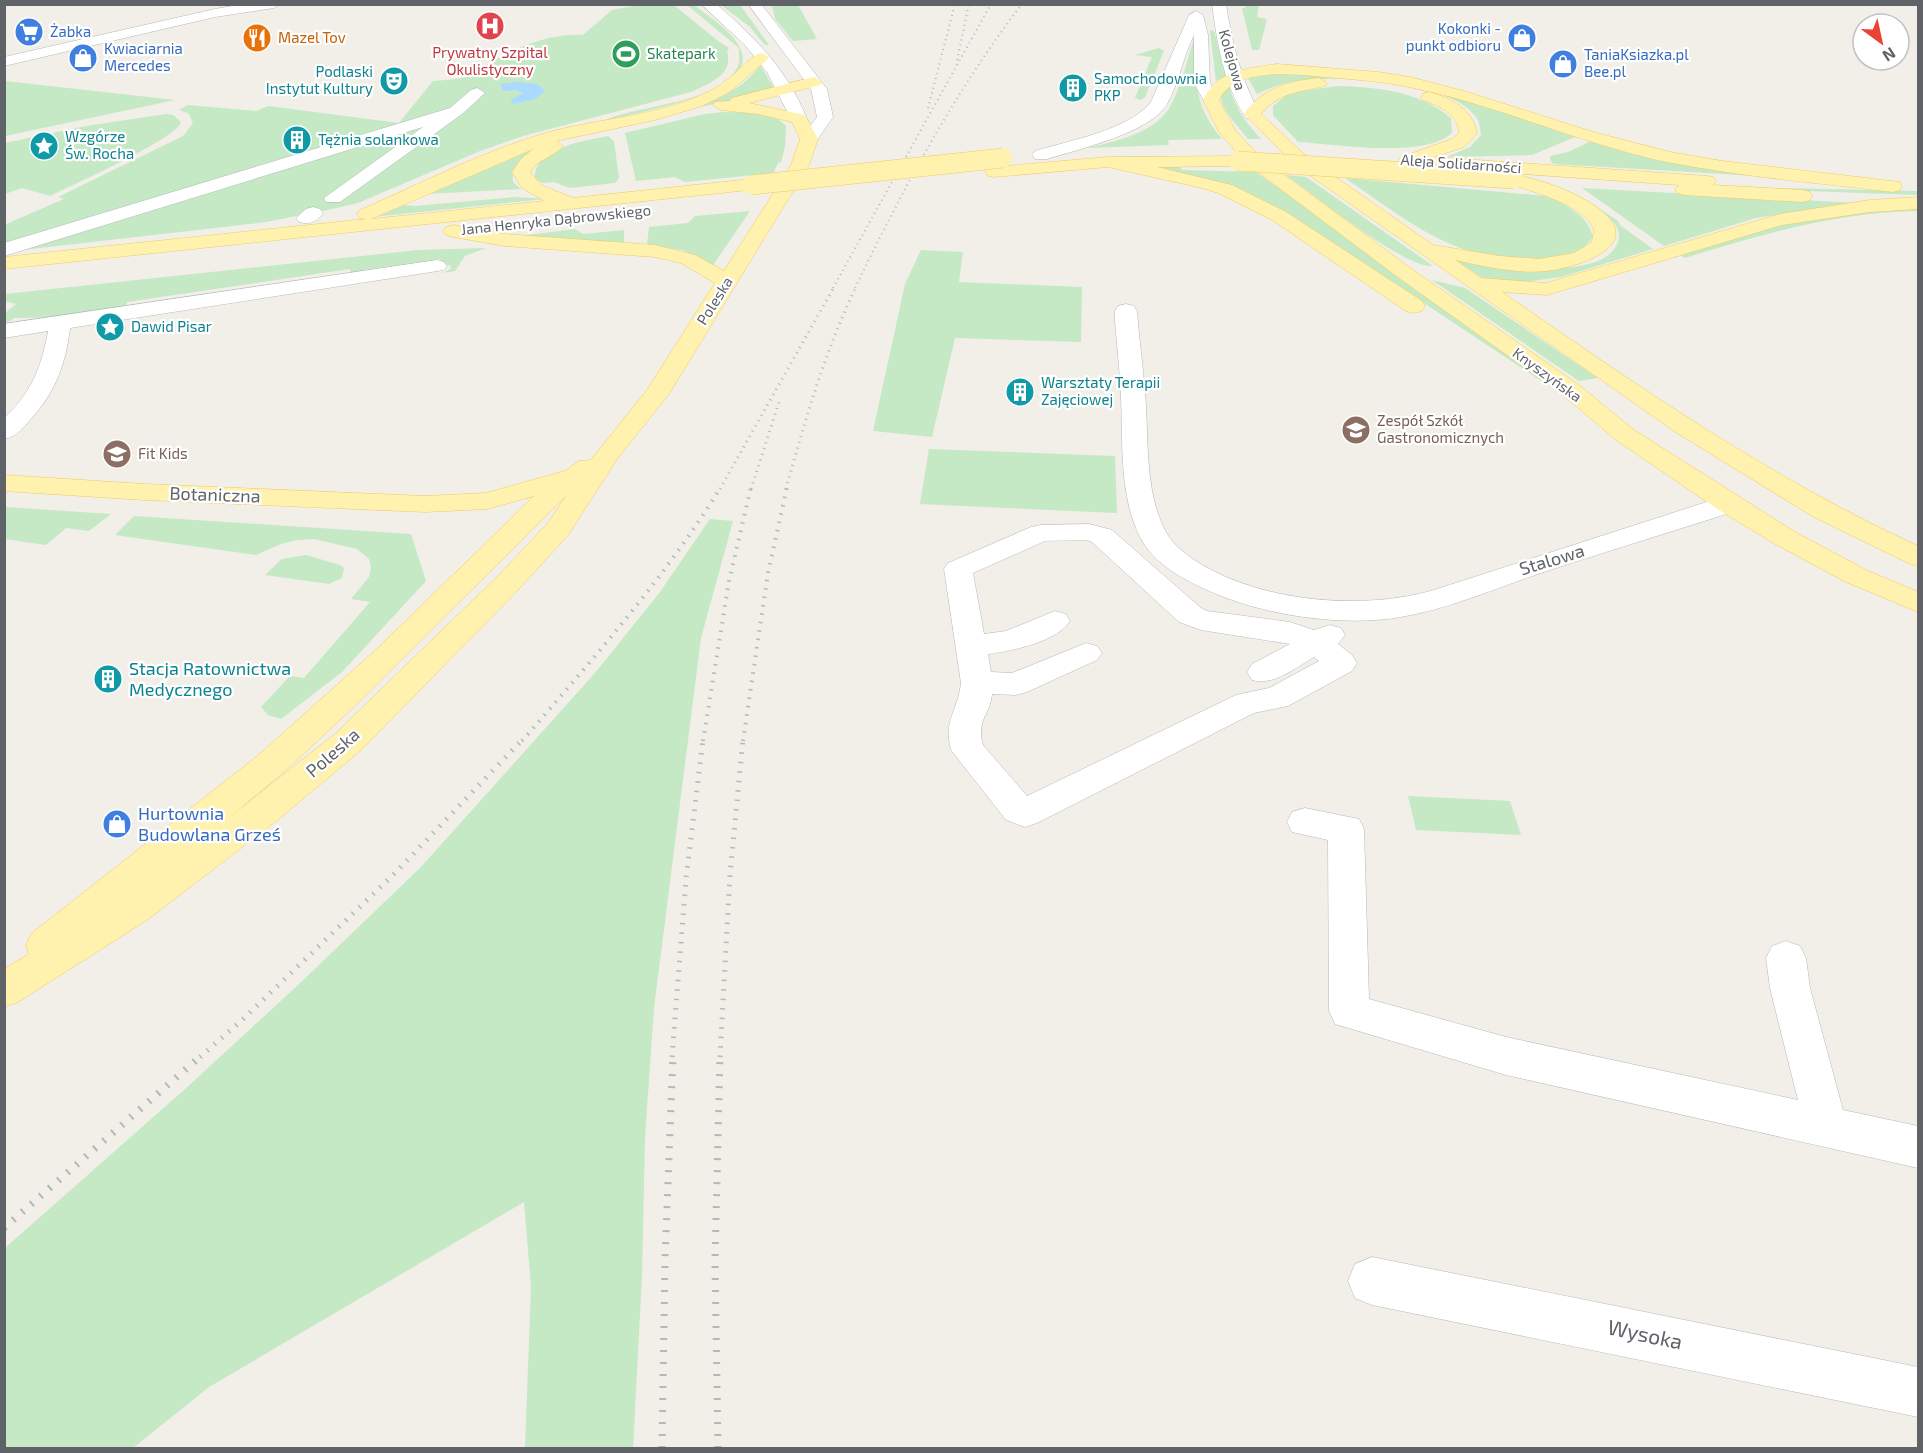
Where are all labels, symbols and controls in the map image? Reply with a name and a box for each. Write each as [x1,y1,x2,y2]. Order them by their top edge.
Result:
hospital icon: Prywatny Szpital Okulistyczny [474,10,506,42]
north arrow [1851,12,1911,72]
supermarket icon: Żabka [13,16,45,48]
place label: Kokonki - punkt odbioru [1406,19,1501,54]
place label: Żabka [50,22,91,40]
restaurant icon: Mazel Tov [241,22,273,54]
shop icon: Kokonki - punkt odbioru [1506,22,1538,54]
street label: Kolejowa [1215,27,1250,93]
place label: Mazel Tov [278,28,346,46]
sports icon: Skatepark [610,38,642,70]
place label: Kwiaciarnia Mercedes [104,39,183,74]
shop icon: Kwiaciarnia Mercedes [67,42,99,74]
place label: Prywatny Szpital Okulistyczny [432,43,548,78]
place label: Skatepark [647,44,716,62]
text: N [1879,44,1899,66]
place label: TaniaKsiazka.pl Bee.pl [1584,45,1689,80]
shop icon: TaniaKsiazka.pl Bee.pl [1547,48,1579,80]
place label: Podlaski Instytut Kultury [266,62,373,97]
theatre icon: Podlaski Instytut Kultury [378,65,410,97]
place label: Samochodownia PKP [1094,69,1207,104]
building icon: Samochodownia PKP [1057,72,1089,104]
building icon: Tężnia solankowa [281,124,313,156]
place label: Wzgórze Św. Rocha [65,127,134,162]
place icon: Wzgórze Św. Rocha [28,130,60,162]
place label: Tężnia solankowa [318,130,439,148]
street label: Aleja Solidarności [1400,150,1522,177]
street label: Jana Henryka Dąbrowskiego [460,200,652,238]
street label: Poleska [692,273,736,328]
place icon: Dawid Pisar [94,311,126,343]
place label: Dawid Pisar [131,317,212,335]
street label: Knyszyńska [1510,343,1586,405]
place label: Warsztaty Terapii Zajęciowej [1041,373,1160,409]
building icon: Warsztaty Terapii Zajęciowej [1004,376,1036,408]
place label: Zespół Szkół Gastronomicznych [1377,411,1504,446]
school or university icon: Zespół Szkół Gastronomicznych [1340,414,1372,446]
school or university icon: Fit Kids [101,438,133,470]
place label: Fit Kids [138,444,188,462]
street label: Botaniczna [169,481,261,507]
street label: Stalowa [1517,539,1587,579]
place label: Stacja Ratownictwa Medycznego [129,657,291,700]
building icon: Stacja Ratownictwa Medycznego [92,663,124,695]
street label: Poleska [301,723,364,782]
place label: Hurtownia Budowlana Grześ [138,802,281,845]
shop icon: Hurtownia Budowlana Grześ [101,808,133,840]
street label: Wysoka [1606,1313,1685,1354]

